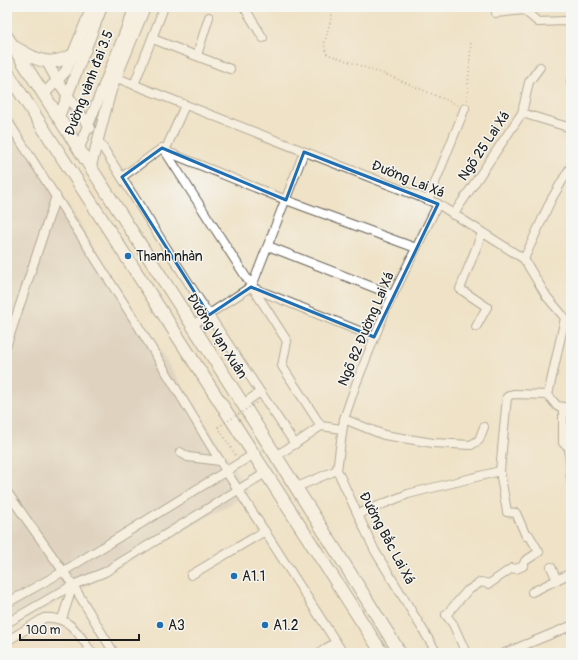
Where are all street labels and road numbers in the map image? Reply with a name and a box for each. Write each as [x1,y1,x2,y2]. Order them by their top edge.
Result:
street label: Đường vành đai 3.5 [61,28,117,138]
street label: Ngõ 25 Lai Xá [455,108,513,184]
street label: Đường Lai Xá [369,157,447,201]
street label: Ngõ 82 Đường Lai Xá [334,269,398,389]
street label: Đường Vạn Xuân [183,290,251,382]
street label: Đường Bắc Lai Xá [355,488,419,587]

